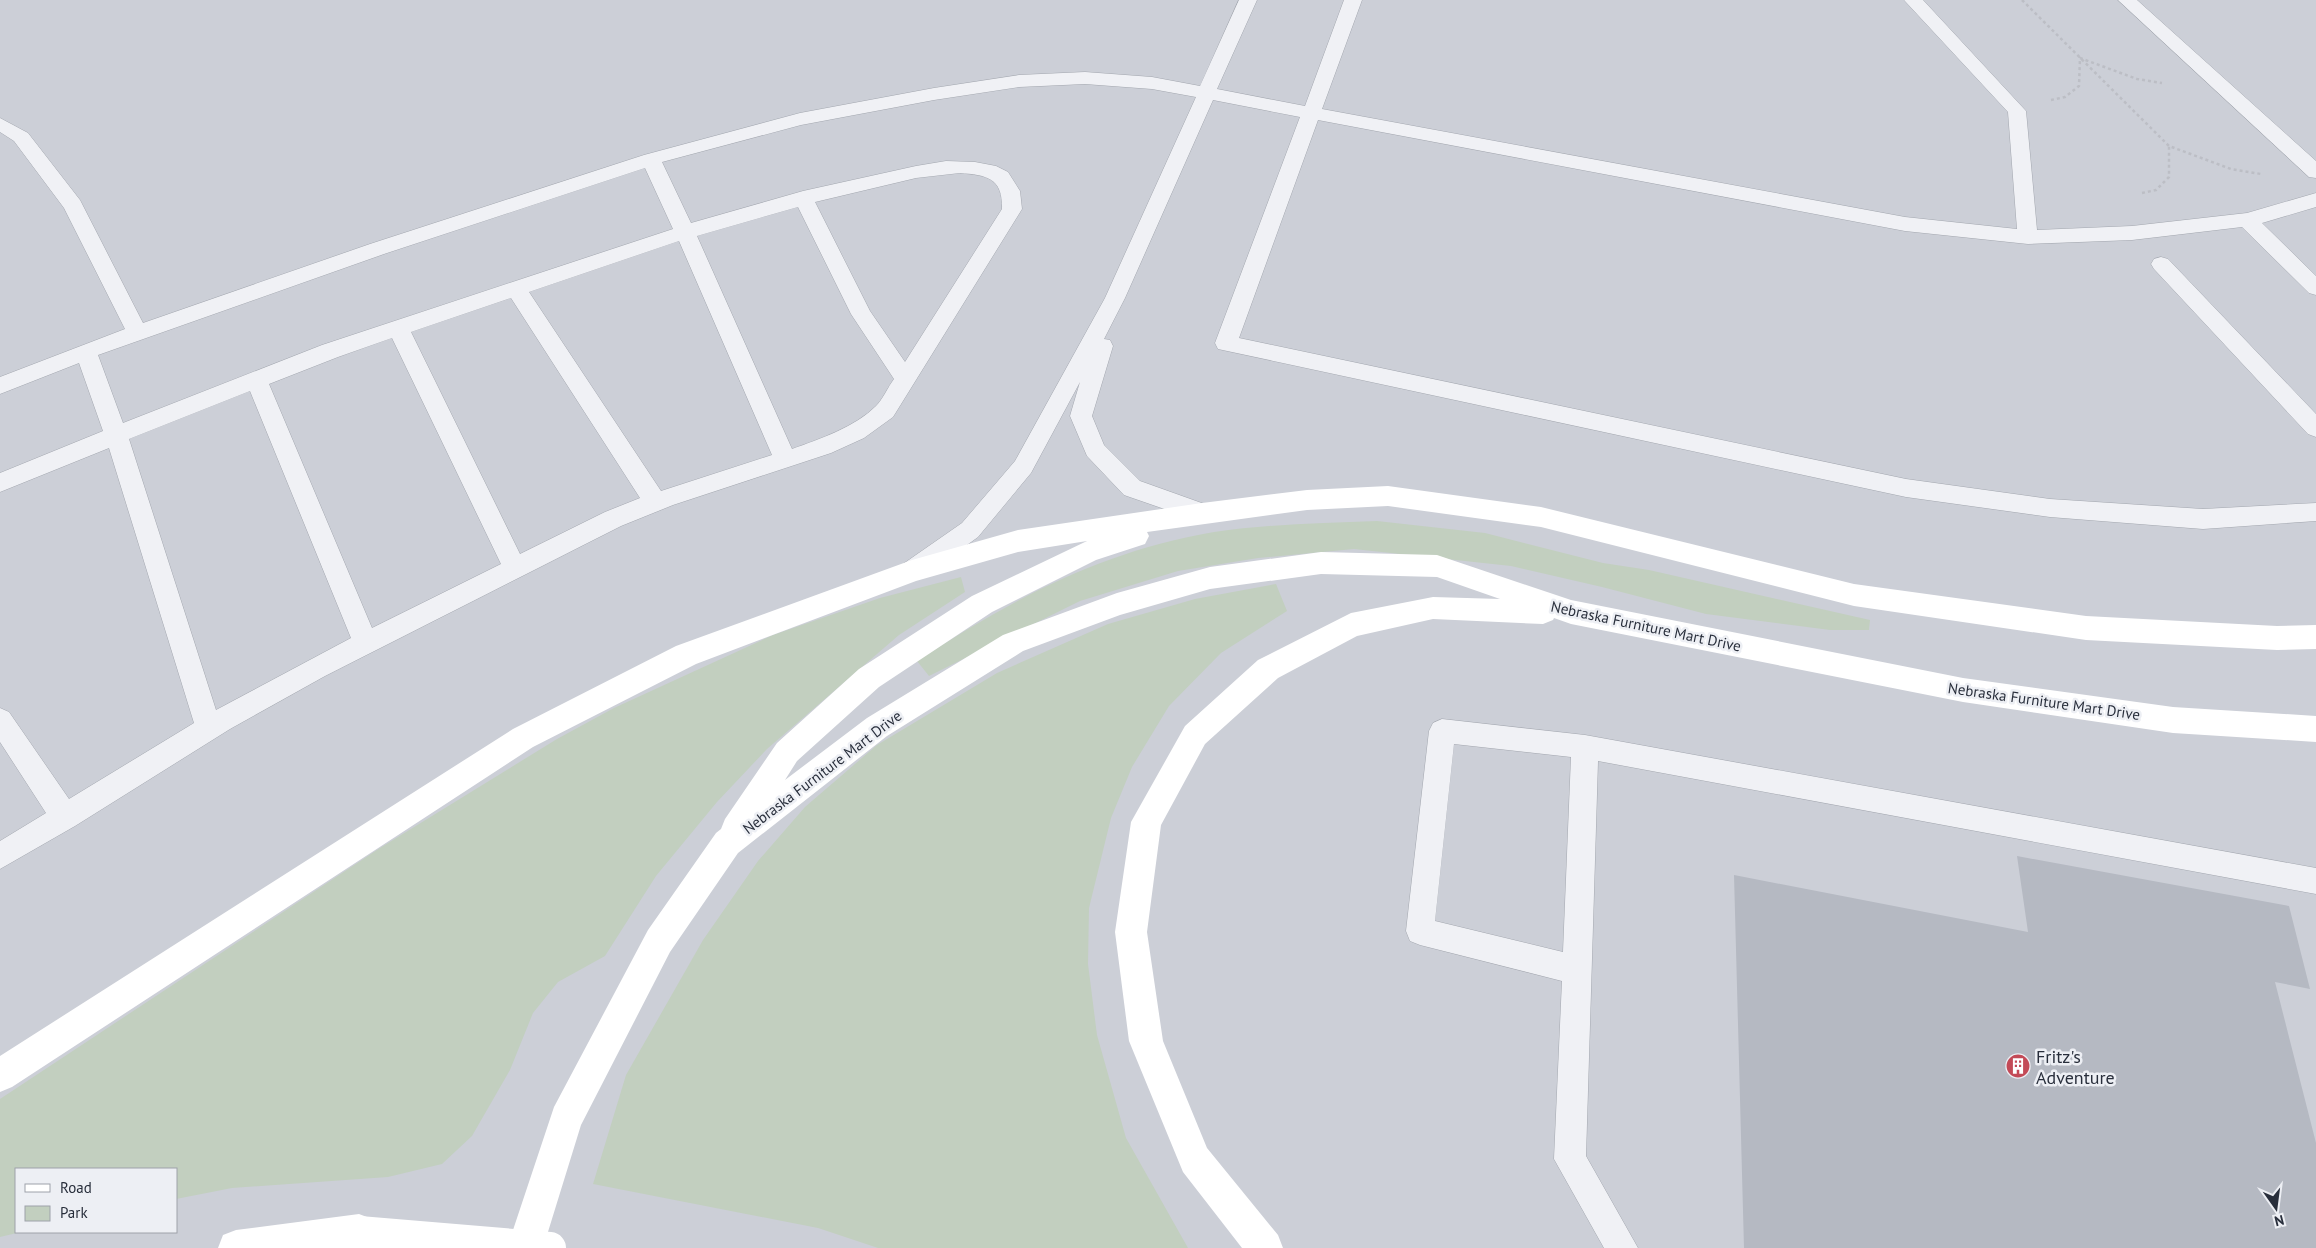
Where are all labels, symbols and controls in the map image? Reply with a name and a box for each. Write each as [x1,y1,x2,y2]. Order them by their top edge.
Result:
street label: Nebraska Furniture Mart Drive [1549,597,1743,655]
street label: Nebraska Furniture Mart Drive [1947,678,2141,724]
street label: Nebraska Furniture Mart Drive [739,706,905,838]
place label: Fritz's Adventure [2036,1045,2115,1089]
building icon: Fritz's Adventure [2005,1053,2031,1079]
legend [15,1168,178,1233]
text: Road [60,1178,92,1197]
north arrow [2251,1183,2301,1233]
text: Park [60,1203,88,1222]
text: N [2273,1211,2286,1230]

